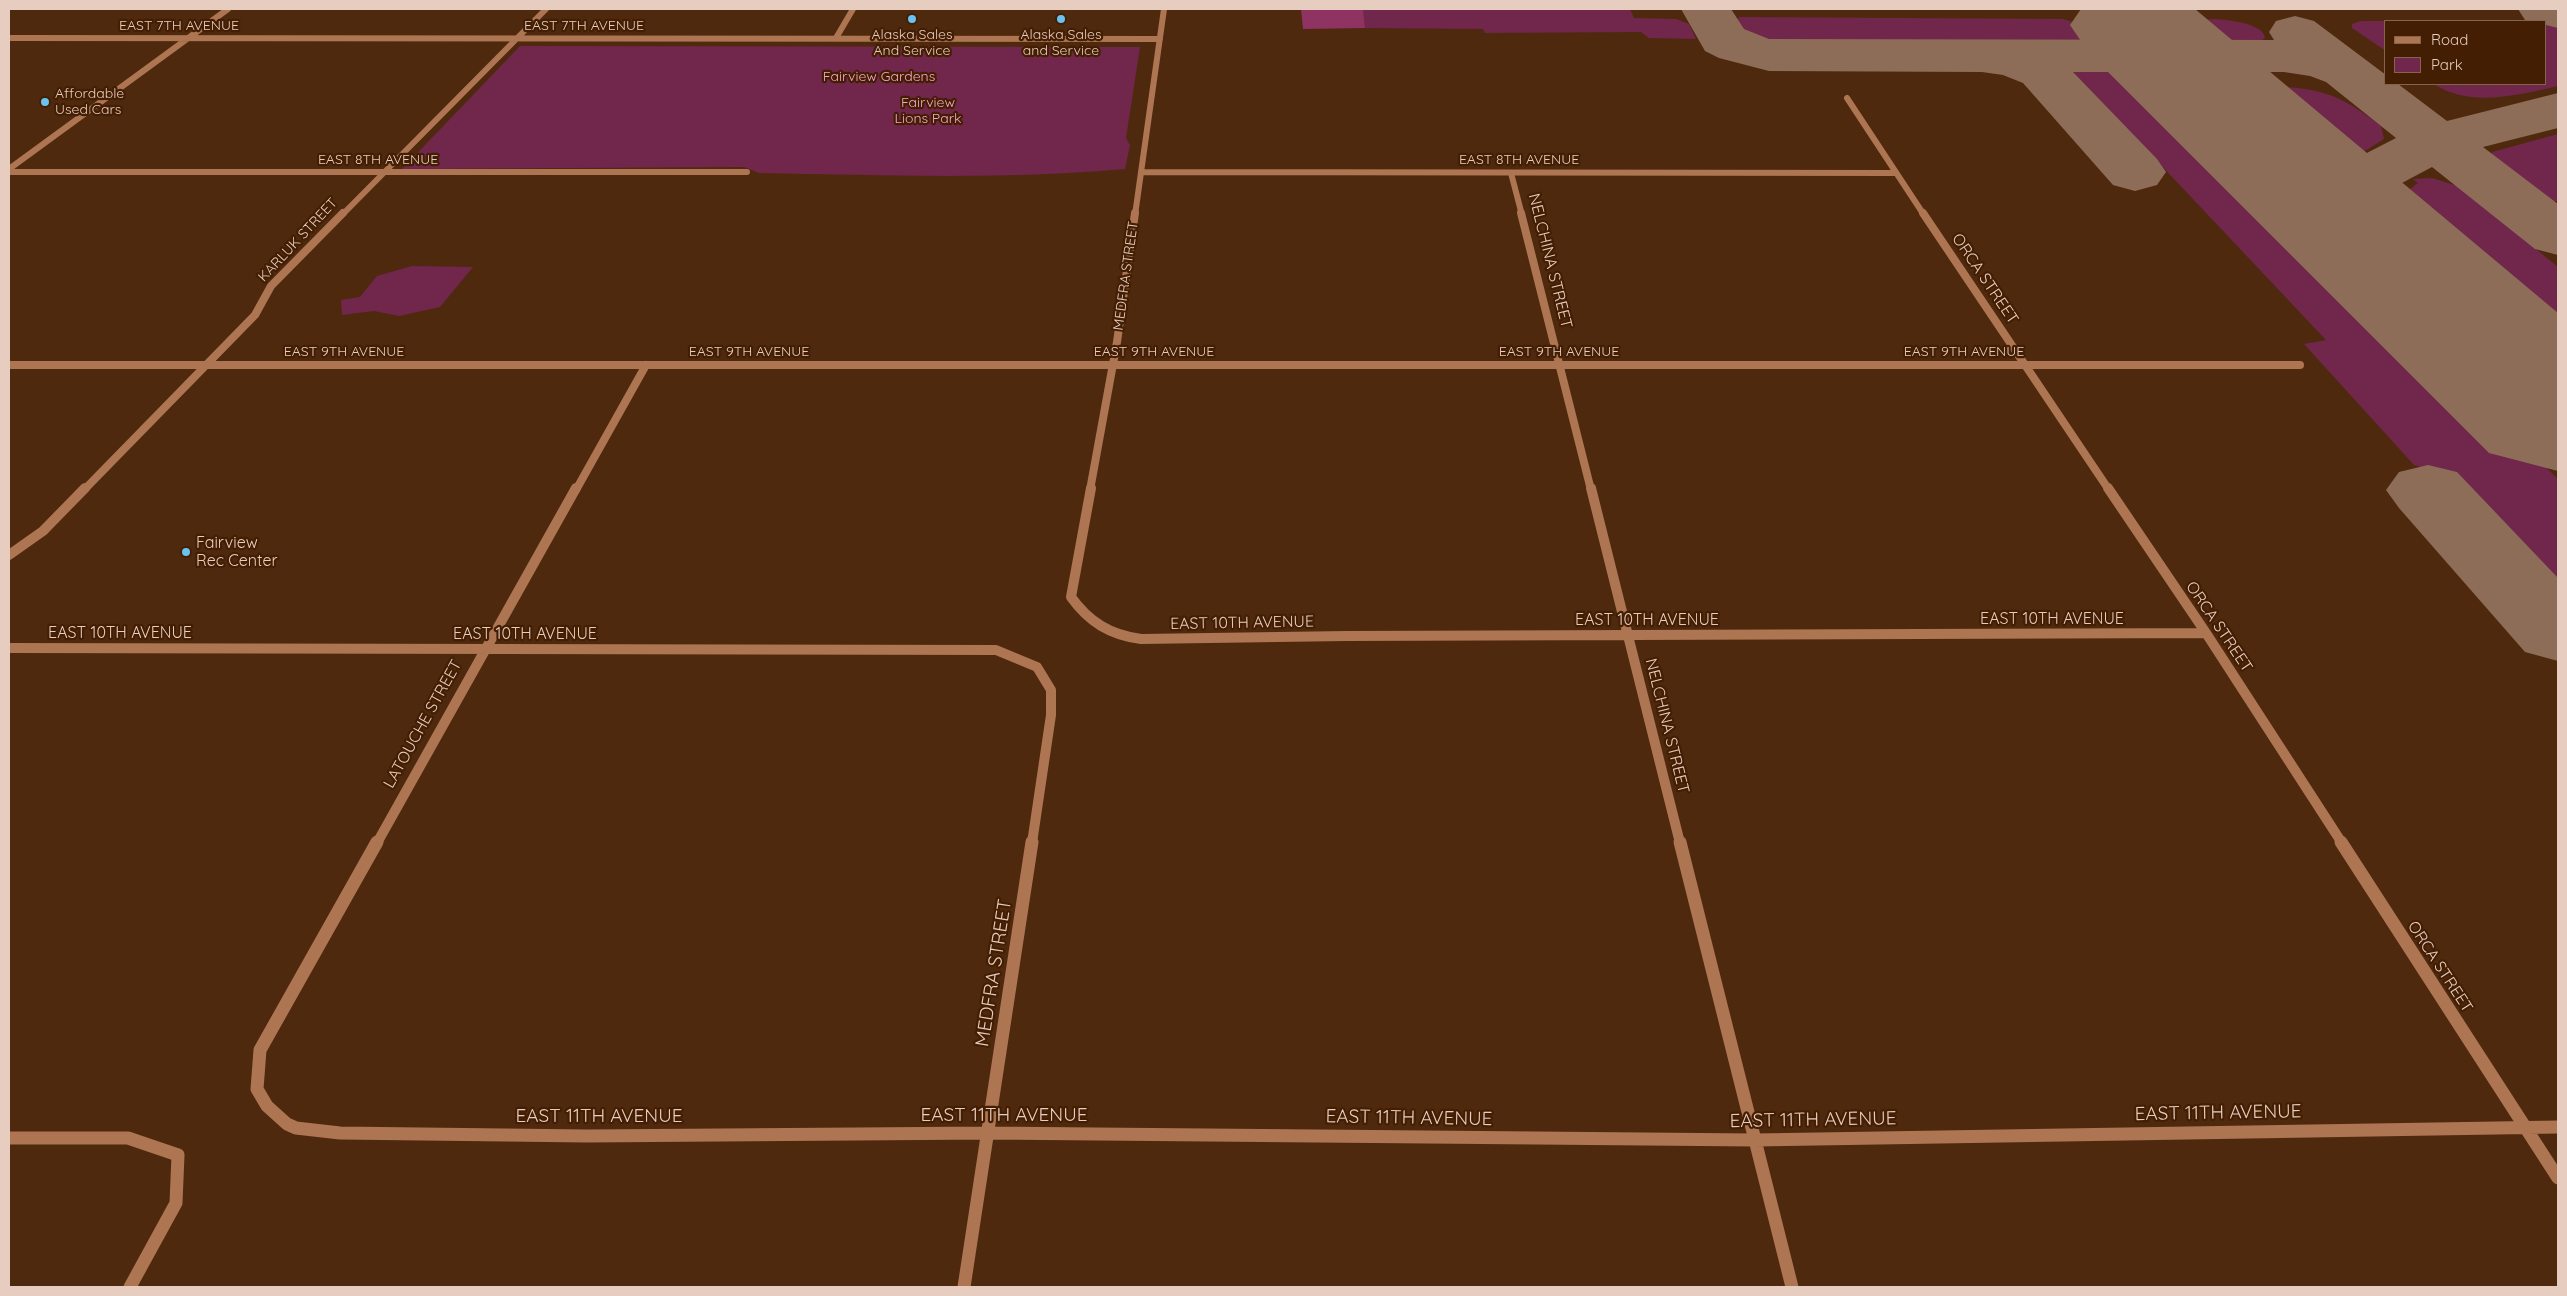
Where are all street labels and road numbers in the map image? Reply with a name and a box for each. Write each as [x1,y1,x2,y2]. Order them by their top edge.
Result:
street label: EAST 7TH AVENUE [119,18,239,34]
street label: EAST 7TH AVENUE [524,18,644,34]
street label: EAST 8TH AVENUE [318,152,438,168]
street label: EAST 8TH AVENUE [1459,152,1579,168]
street label: NELCHINA STREET [1524,191,1576,331]
street label: KARLUK STREET [255,195,341,285]
street label: MEDFRA STREET [1110,220,1142,332]
street label: ORCA STREET [1948,230,2022,328]
street label: EAST 9TH AVENUE [284,344,404,360]
street label: EAST 9TH AVENUE [689,344,809,360]
street label: EAST 9TH AVENUE [1094,344,1214,360]
street label: EAST 9TH AVENUE [1499,344,1619,360]
street label: EAST 9TH AVENUE [1904,344,2024,360]
street label: ORCA STREET [2182,578,2256,676]
street label: EAST 10TH AVENUE [1980,609,2124,629]
street label: EAST 10TH AVENUE [1575,610,1719,630]
street label: EAST 10TH AVENUE [1170,612,1314,634]
street label: EAST 10TH AVENUE [48,623,192,643]
street label: EAST 10TH AVENUE [453,624,597,644]
street label: LATOUCHE STREET [380,656,466,792]
street label: NELCHINA STREET [1641,656,1693,796]
street label: MEDFRA STREET [971,898,1017,1048]
street label: ORCA STREET [2403,918,2477,1016]
street label: EAST 11TH AVENUE [2134,1100,2302,1126]
street label: EAST 11TH AVENUE [921,1104,1087,1126]
street label: EAST 11TH AVENUE [516,1105,682,1127]
street label: EAST 11TH AVENUE [1325,1105,1493,1131]
street label: EAST 11TH AVENUE [1729,1107,1897,1133]

